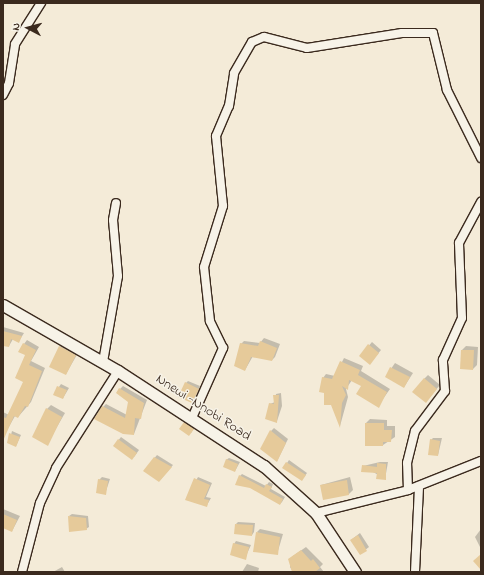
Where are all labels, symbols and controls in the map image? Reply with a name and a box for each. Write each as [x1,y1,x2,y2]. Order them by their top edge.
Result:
north arrow [8,8,48,48]
text: N [8,22,24,31]
street label: Nnewi -Nnobi Road [152,371,254,445]

